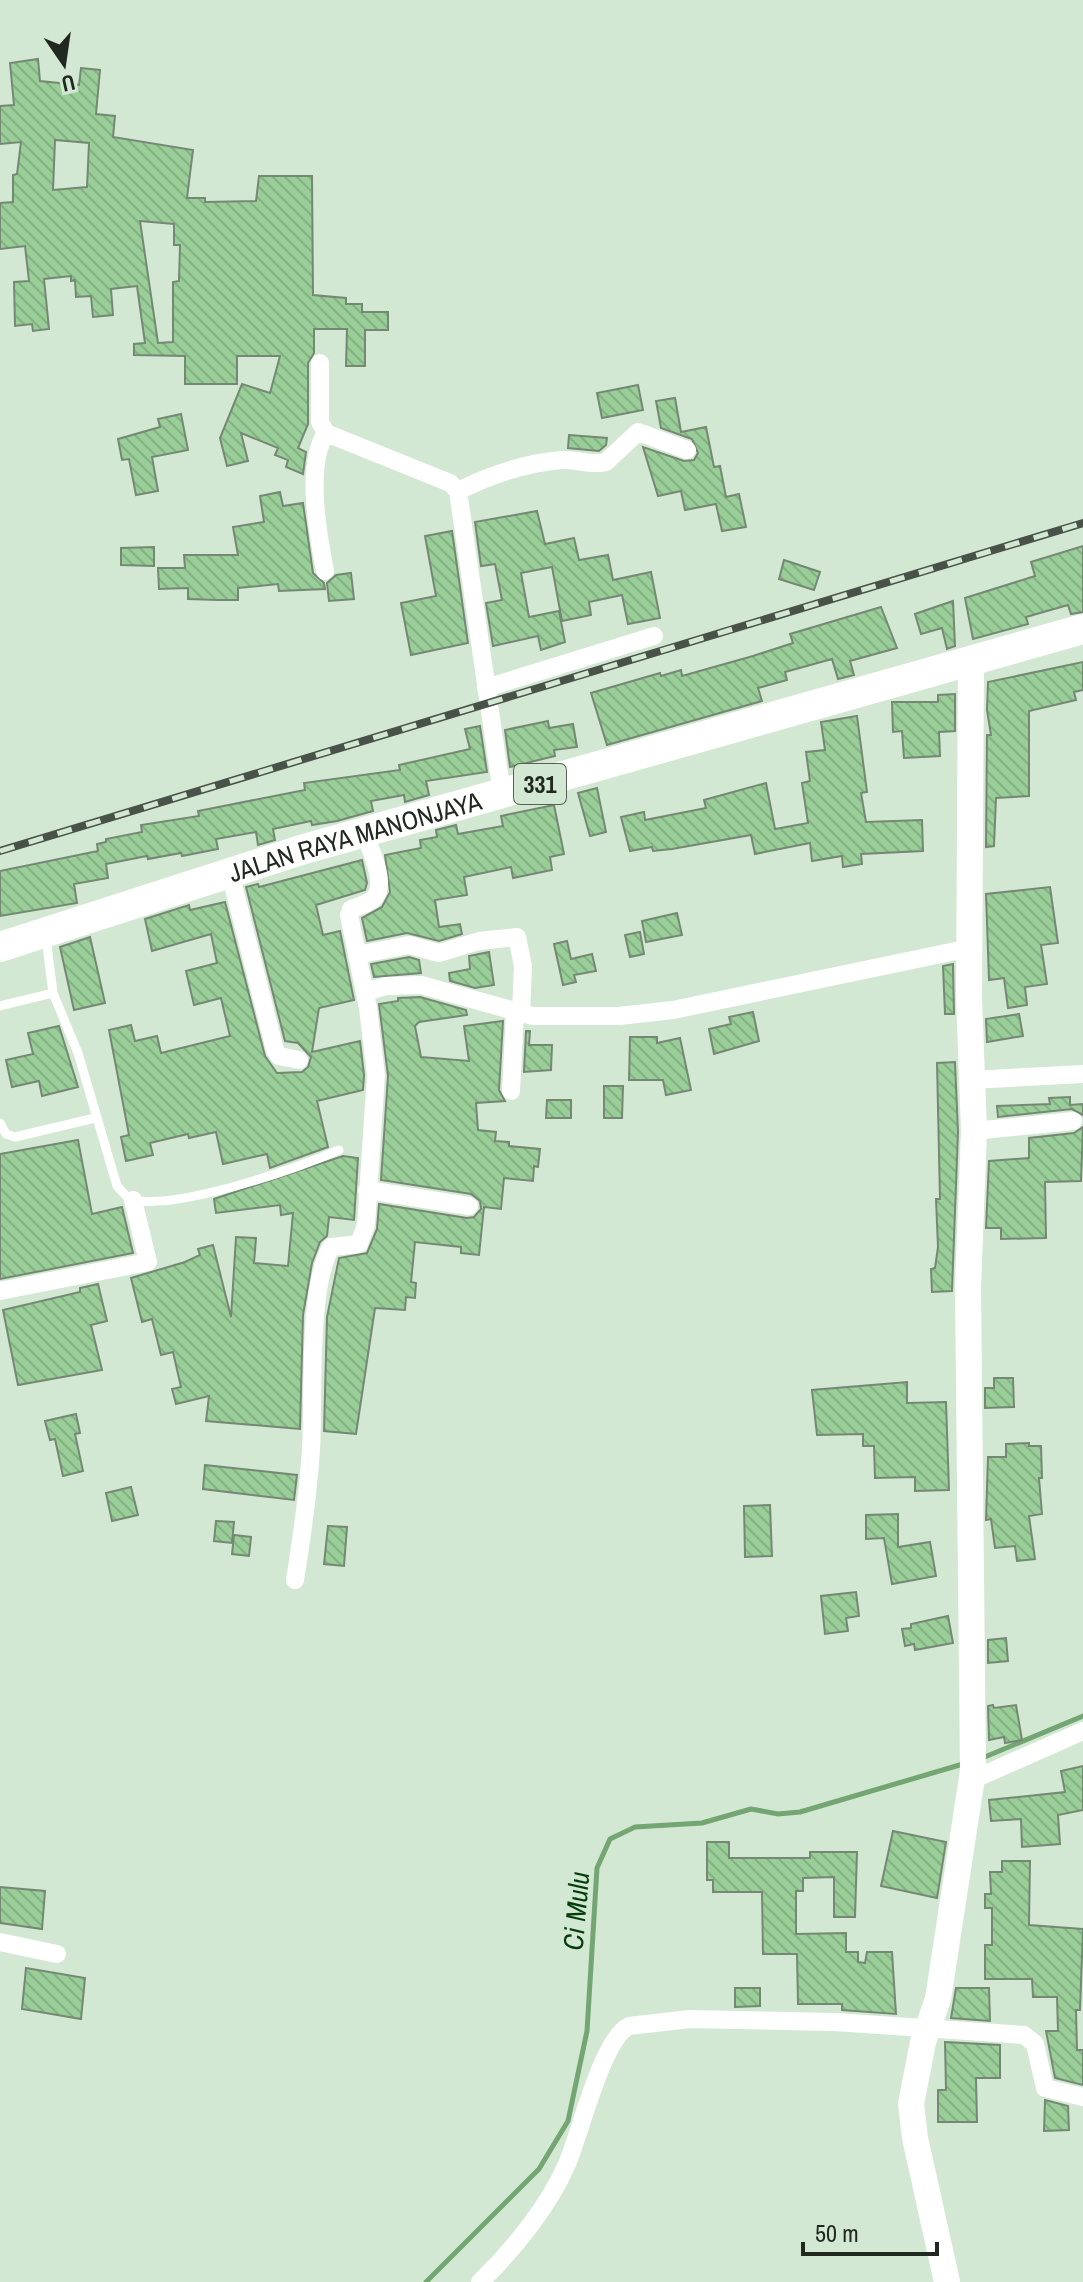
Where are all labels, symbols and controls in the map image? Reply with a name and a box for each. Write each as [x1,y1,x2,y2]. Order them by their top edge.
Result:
north arrow [24,24,104,104]
text: U [59,67,78,100]
road number: 331 [514,764,566,804]
street label: JALAN RAYA MANONJAYA [224,782,486,890]
water label: Ci Mulu [554,1870,598,1952]
scale bar [803,2206,937,2256]
text: 50 m [815,2217,859,2249]

